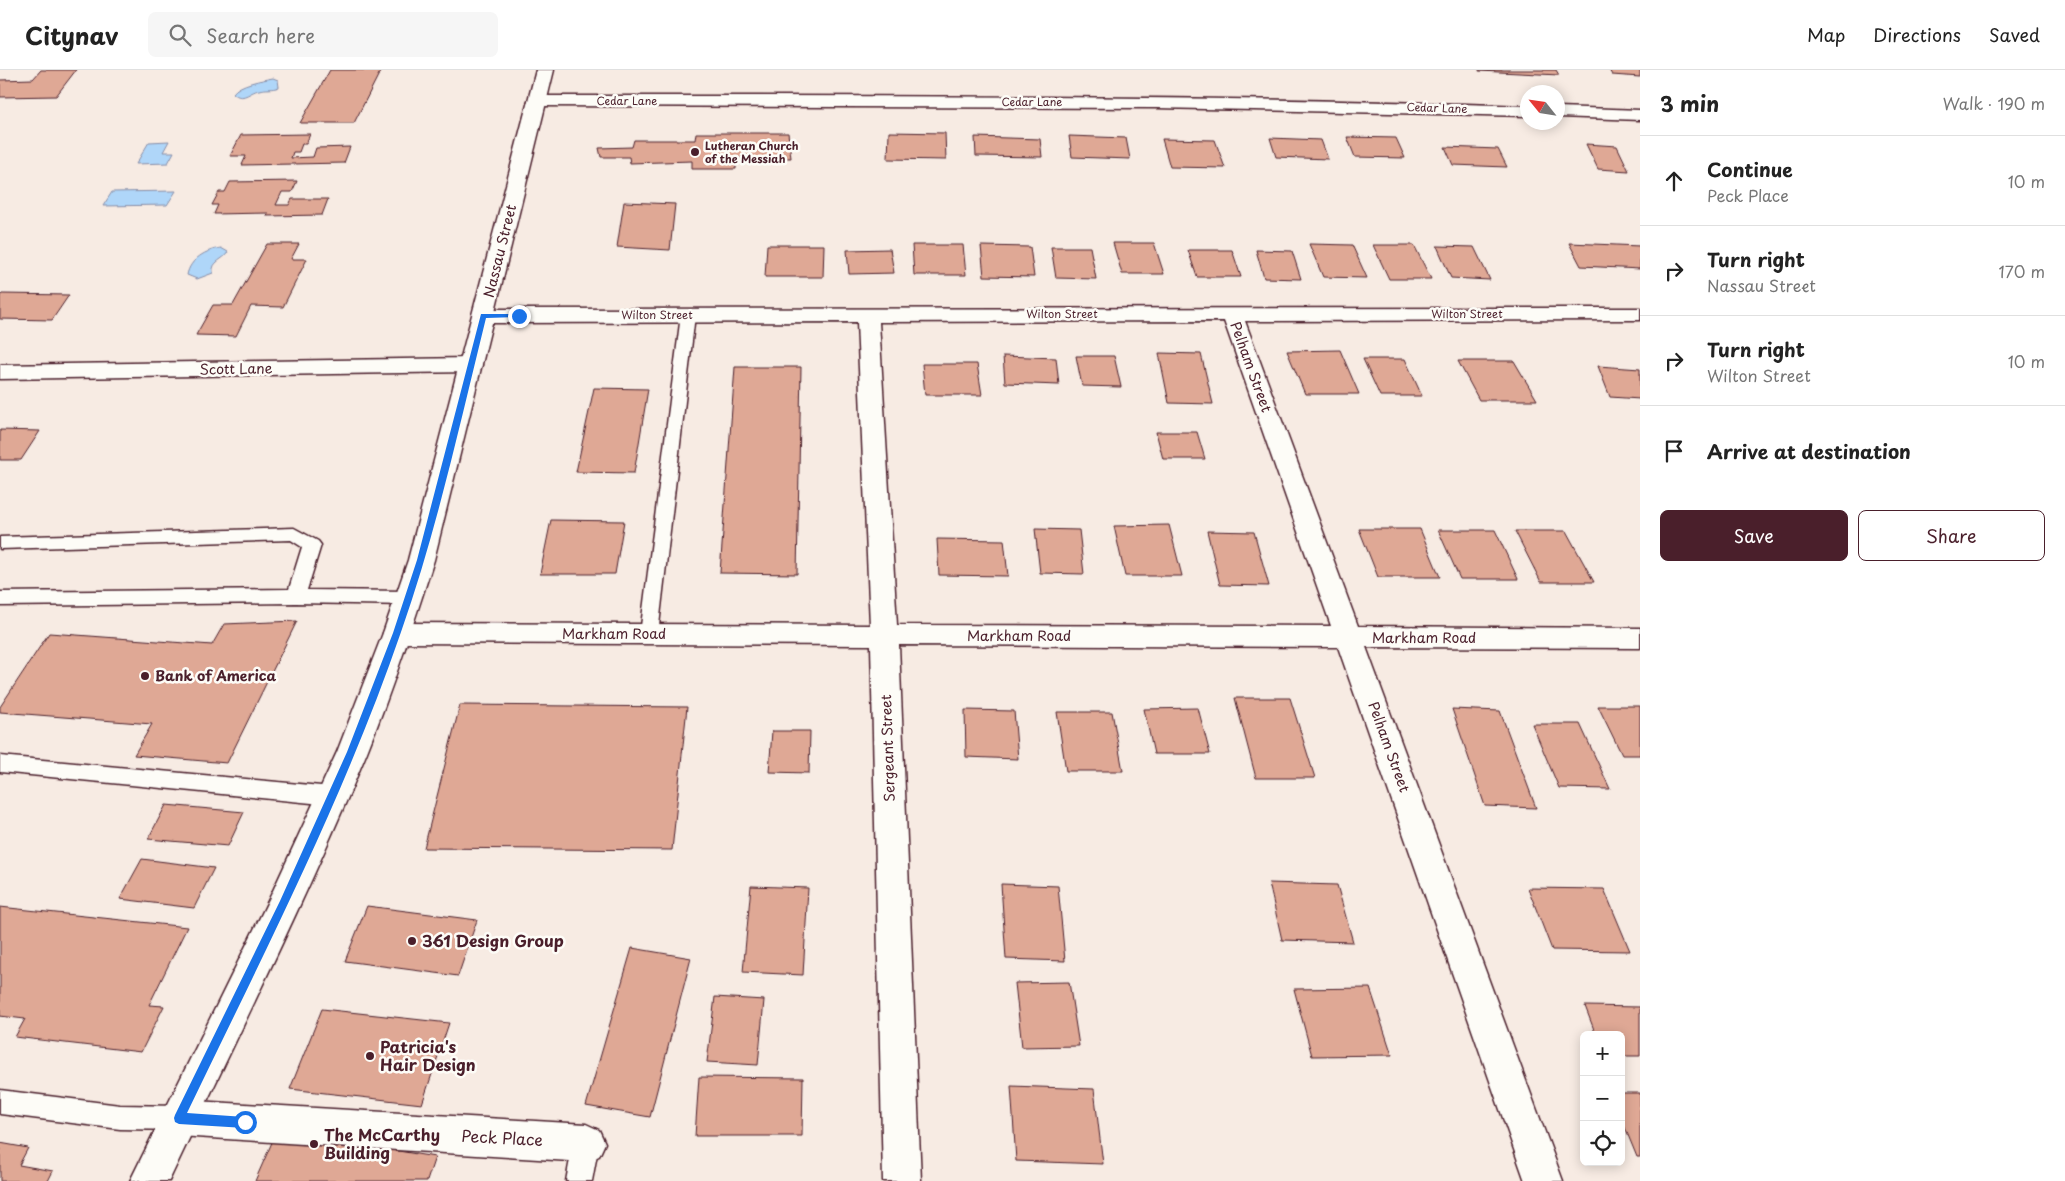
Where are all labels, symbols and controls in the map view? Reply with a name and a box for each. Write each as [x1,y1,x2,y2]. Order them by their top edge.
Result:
search box [148,12,498,57]
text: Citynav [25,17,118,53]
icon: search [166,21,194,49]
text: Search here [206,21,315,49]
text: Map [1807,21,1845,48]
text: Directions [1873,21,1961,48]
text: Saved [1989,21,2040,48]
north arrow [1520,85,1565,130]
text: 3 min [1660,87,1719,119]
text: Walk · 190 m [1943,91,2045,115]
street label: Cedar Lane [597,92,657,109]
street label: Cedar Lane [1002,93,1062,110]
street label: Cedar Lane [1406,98,1468,117]
place label: Lutheran Church of the Messiah [705,137,799,167]
marker: Lutheran Church of the Messiah [689,146,701,158]
text: Continue [1707,155,1793,183]
icon: ahead [1660,167,1688,195]
text: 10 m [2008,169,2045,193]
text: Peck Place [1707,183,1789,207]
street label: Nassau Street [478,202,521,300]
text: Turn right [1707,245,1805,273]
icon: right [1660,257,1688,285]
text: 170 m [1999,259,2045,283]
text: Nassau Street [1707,273,1816,297]
route end [508,305,531,328]
street label: Wilton Street [1026,305,1098,322]
street label: Wilton Street [1431,305,1503,322]
street label: Wilton Street [621,306,693,323]
street label: Pelham Street [1225,319,1278,415]
text: Turn right [1707,335,1805,363]
icon: right [1660,347,1688,375]
text: 10 m [2008,349,2045,373]
street label: Scott Lane [199,357,273,380]
text: Wilton Street [1707,363,1811,387]
icon: arrive [1660,437,1688,465]
text: Arrive at destination [1707,437,1911,465]
button: Save [1660,510,1848,561]
button: Share [1858,510,2045,561]
street label: Markham Road [562,623,666,644]
street label: Markham Road [967,625,1071,646]
street label: Markham Road [1372,627,1476,648]
place label: Bank of America [155,665,277,686]
marker: Bank of America [139,670,151,682]
street label: Sergeant Street [875,694,900,802]
street label: Pelham Street [1363,699,1416,795]
place label: 361 Design Group [422,928,564,952]
marker: 361 Design Group [406,935,418,947]
map controls [1580,1031,1625,1166]
button: + [1580,1031,1625,1076]
place label: Patricia's Hair Design [380,1034,476,1076]
marker: Patricia's Hair Design [364,1050,376,1062]
button: − [1580,1076,1625,1121]
route start [234,1111,257,1134]
button: locate [1580,1121,1625,1166]
place label: The McCarthy Building [324,1122,440,1164]
street label: Peck Place [461,1123,543,1151]
marker: The McCarthy Building [308,1138,320,1150]

